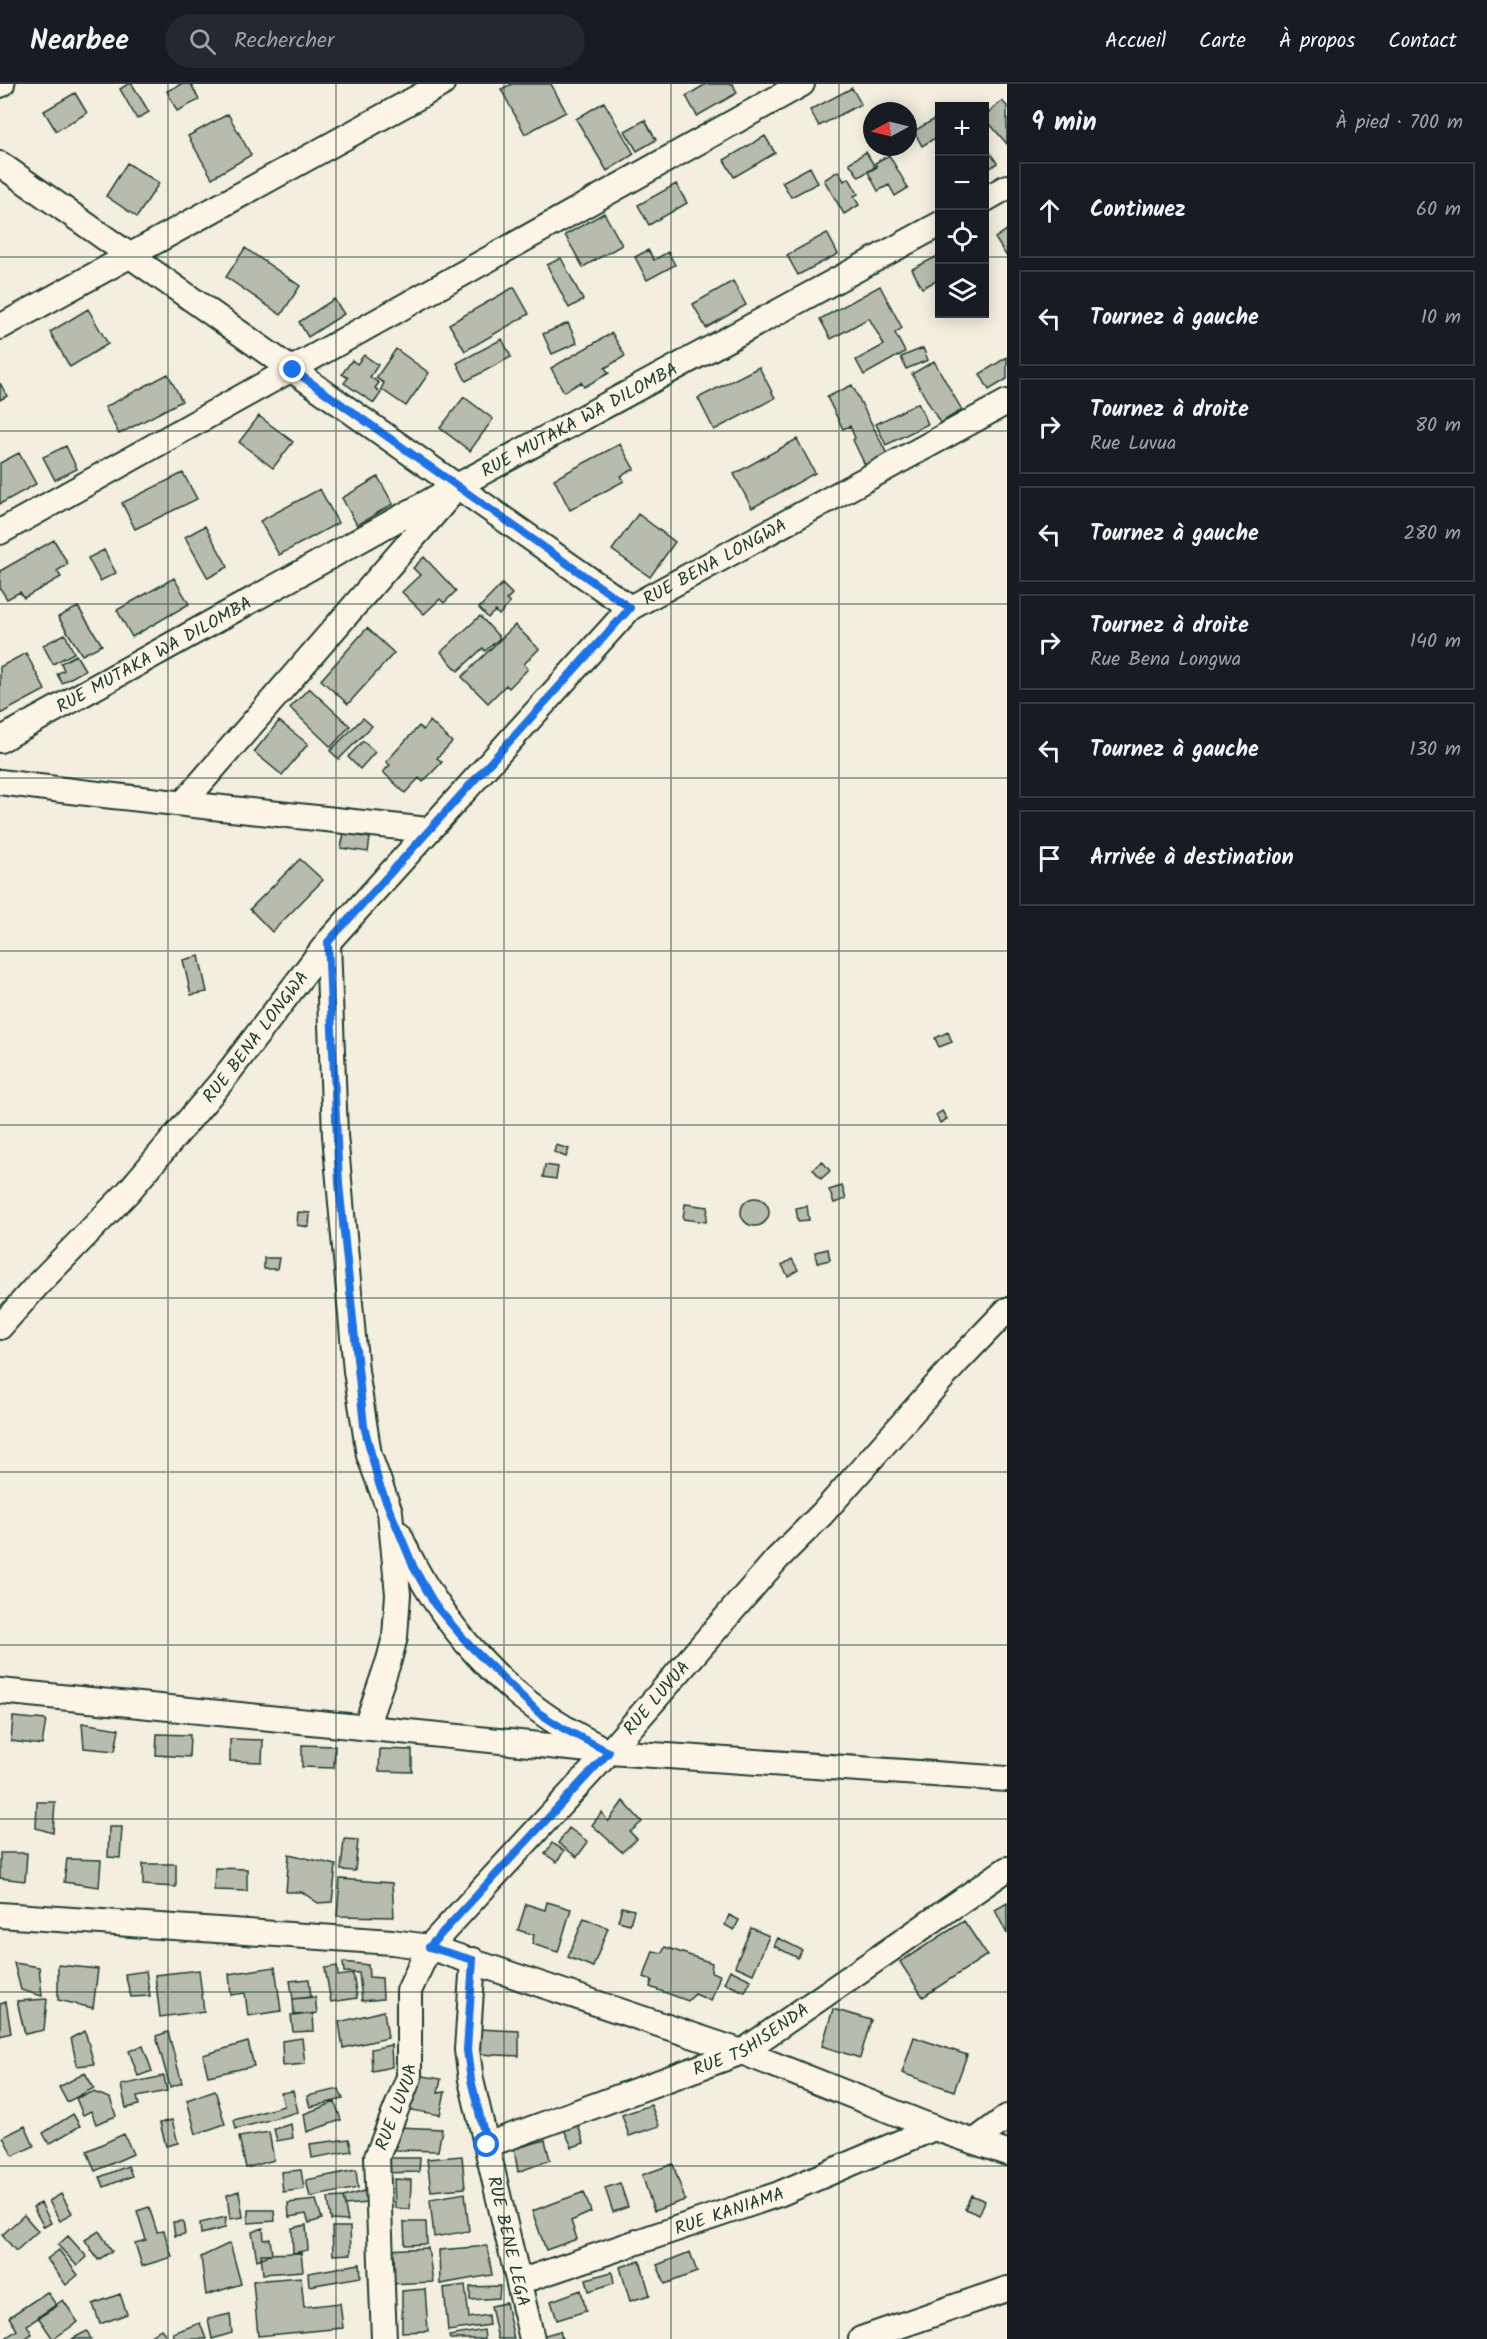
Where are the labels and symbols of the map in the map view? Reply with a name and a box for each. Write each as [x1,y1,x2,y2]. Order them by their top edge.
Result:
north arrow [863,102,917,156]
route end [279,356,305,382]
street label: RUE MUTAKA WA DILOMBA [476,356,684,486]
street label: RUE BENA LONGWA [638,512,793,614]
street label: RUE MUTAKA WA DILOMBA [51,590,258,722]
street label: RUE BENA LONGWA [196,965,317,1110]
street label: RUE LUVUA [617,1655,698,1742]
street label: RUE TSHISENDA [689,1996,816,2085]
street label: RUE LUVUA [368,2064,425,2155]
route start [473,2131,499,2157]
street label: RUE BENE LEGA [478,2173,537,2310]
street label: RUE KANIAMA [671,2180,789,2244]

